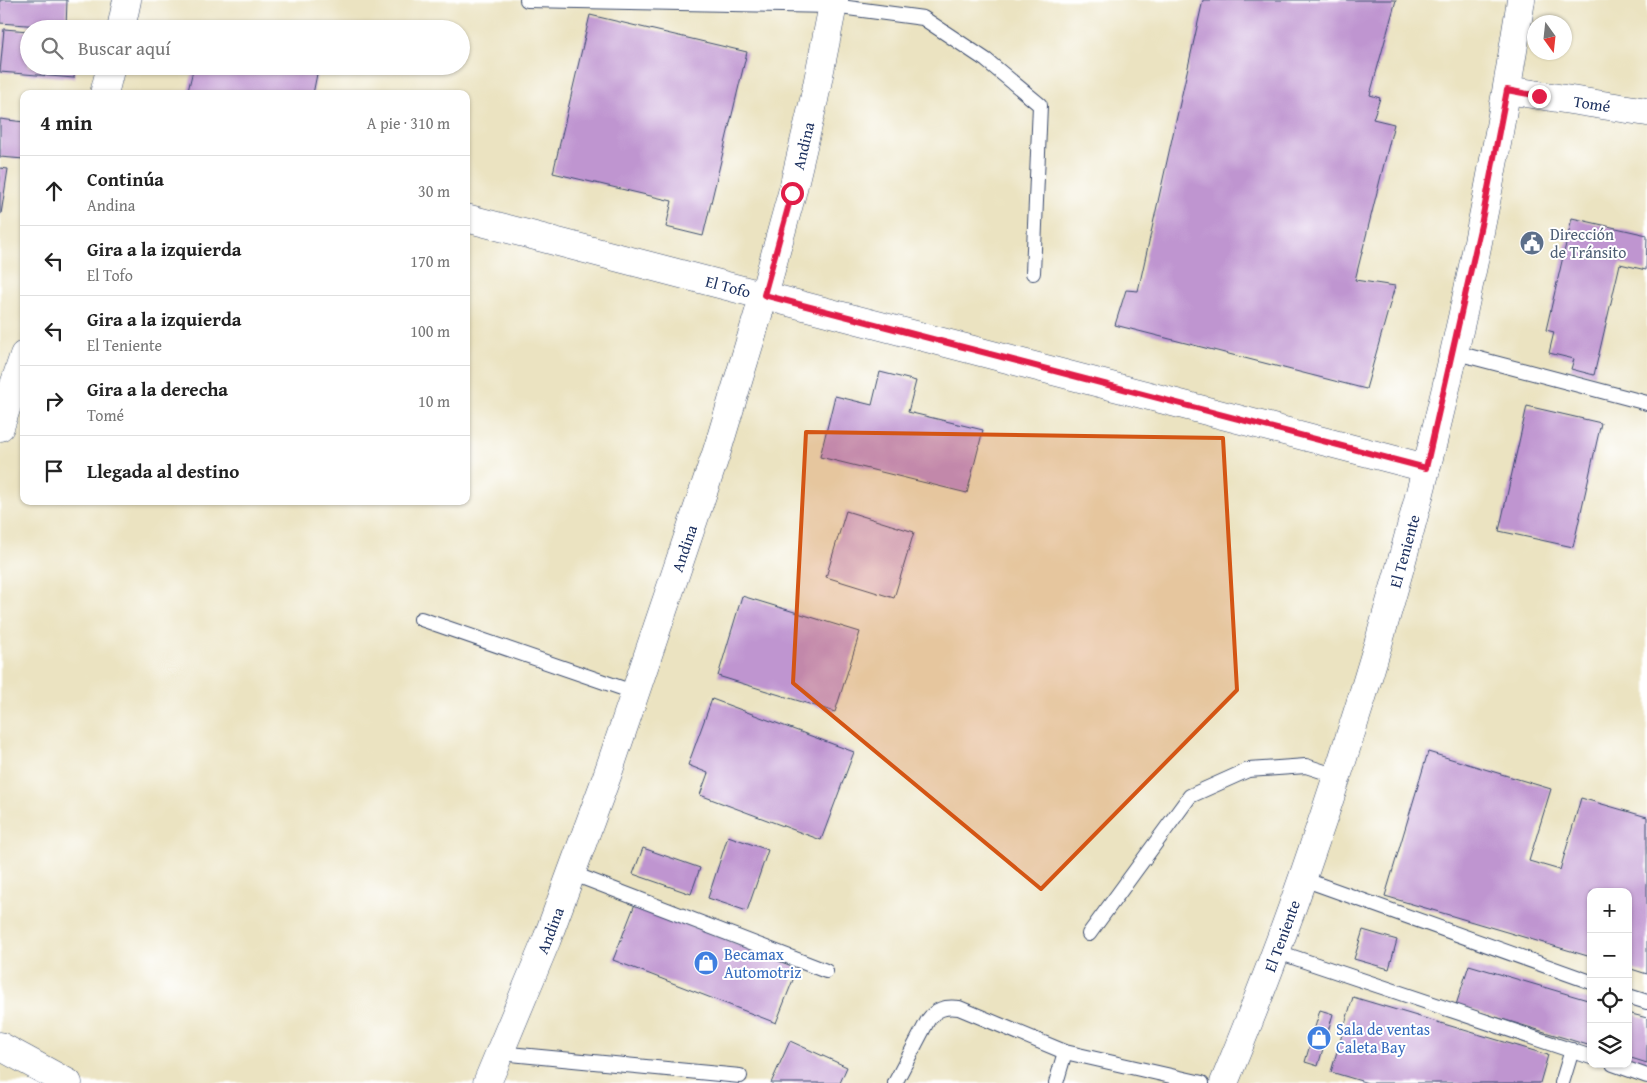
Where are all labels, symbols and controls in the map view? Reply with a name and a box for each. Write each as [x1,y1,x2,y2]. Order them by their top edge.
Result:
north arrow [1527,15,1572,60]
search box [20,20,470,75]
icon: search [38,34,66,62]
text: Buscar aquí [78,34,171,62]
route end [1528,85,1551,108]
street label: Tomé [1572,89,1612,118]
text: 4 min [40,107,92,138]
text: A pie · 310 m [367,111,450,135]
street label: Andina [786,119,821,172]
text: Continúa [87,165,164,193]
icon: ahead [40,177,68,205]
text: 30 m [418,179,450,203]
route start [781,182,804,205]
text: Andina [87,193,135,217]
place label: Dirección de Tránsito [1550,222,1626,264]
public building icon: Dirección de Tránsito [1519,230,1545,256]
text: Gira a la izquierda [87,235,242,263]
icon: left [40,247,68,275]
text: 170 m [410,249,450,273]
text: El Tofo [87,263,133,287]
street label: El Tofo [703,269,754,304]
text: Gira a la izquierda [87,305,242,333]
icon: left [40,317,68,345]
text: 100 m [410,319,450,343]
text: El Teniente [87,333,162,357]
text: Gira a la derecha [87,375,228,403]
icon: right [40,387,68,415]
text: 10 m [418,389,450,413]
text: Tomé [87,403,124,427]
icon: arrive [40,457,68,485]
text: Llegada al destino [87,457,239,485]
street label: El Teniente [1383,512,1426,591]
street label: Andina [665,521,703,575]
map controls [1587,888,1632,1068]
button: + [1587,888,1632,933]
street label: El Teniente [1257,897,1306,975]
street label: Andina [530,903,570,958]
button: − [1587,933,1632,978]
place label: Becamax Automotriz [724,942,801,984]
shop icon: Becamax Automotriz [693,950,719,976]
button: locate [1587,978,1632,1023]
place label: Sala de ventas Caleta Bay [1336,1017,1430,1059]
button: layers [1587,1023,1632,1068]
shop icon: Sala de ventas Caleta Bay [1306,1025,1332,1051]

